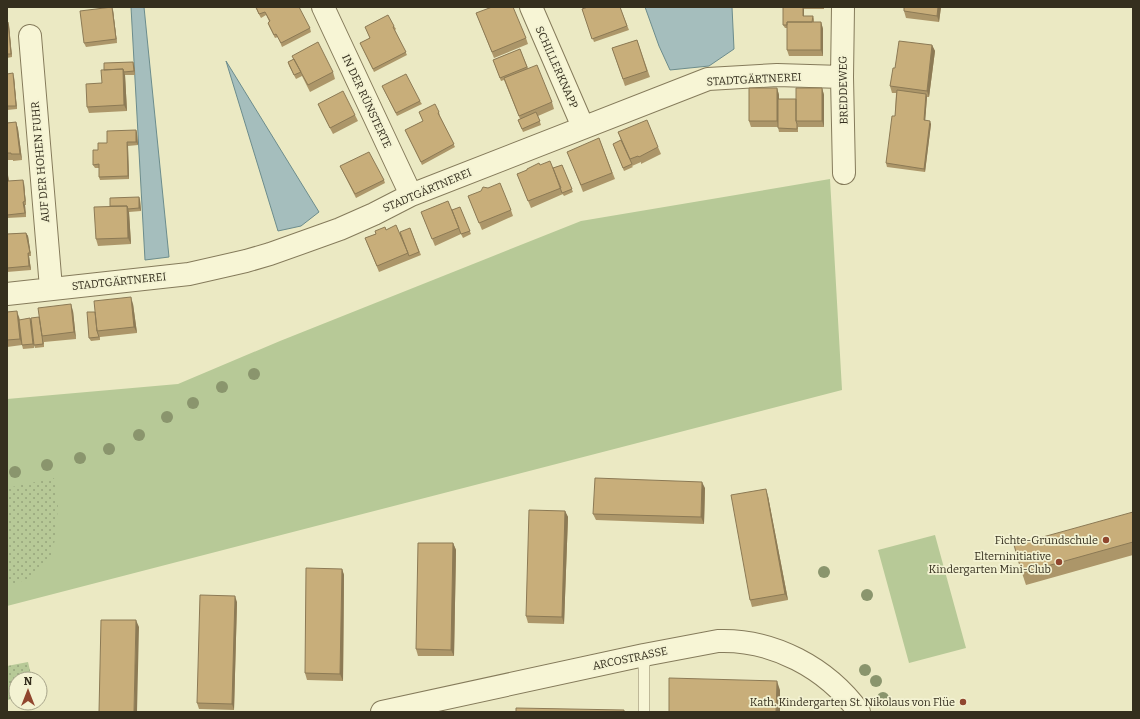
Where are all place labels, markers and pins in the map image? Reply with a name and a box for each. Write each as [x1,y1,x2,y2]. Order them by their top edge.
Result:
place label: Fichte-Grundschule [995,534,1098,547]
marker: Fichte-Grundschule [1101,535,1111,545]
place label: Elterninitiative Kindergarten Mini-Club [929,550,1051,576]
marker: Elterninitiative Kindergarten Mini-Club [1054,557,1064,567]
place label: Kath. Kindergarten St. Nikolaus von Flüe [750,696,955,709]
marker: Kath. Kindergarten St. Nikolaus von Flüe [958,697,968,707]

